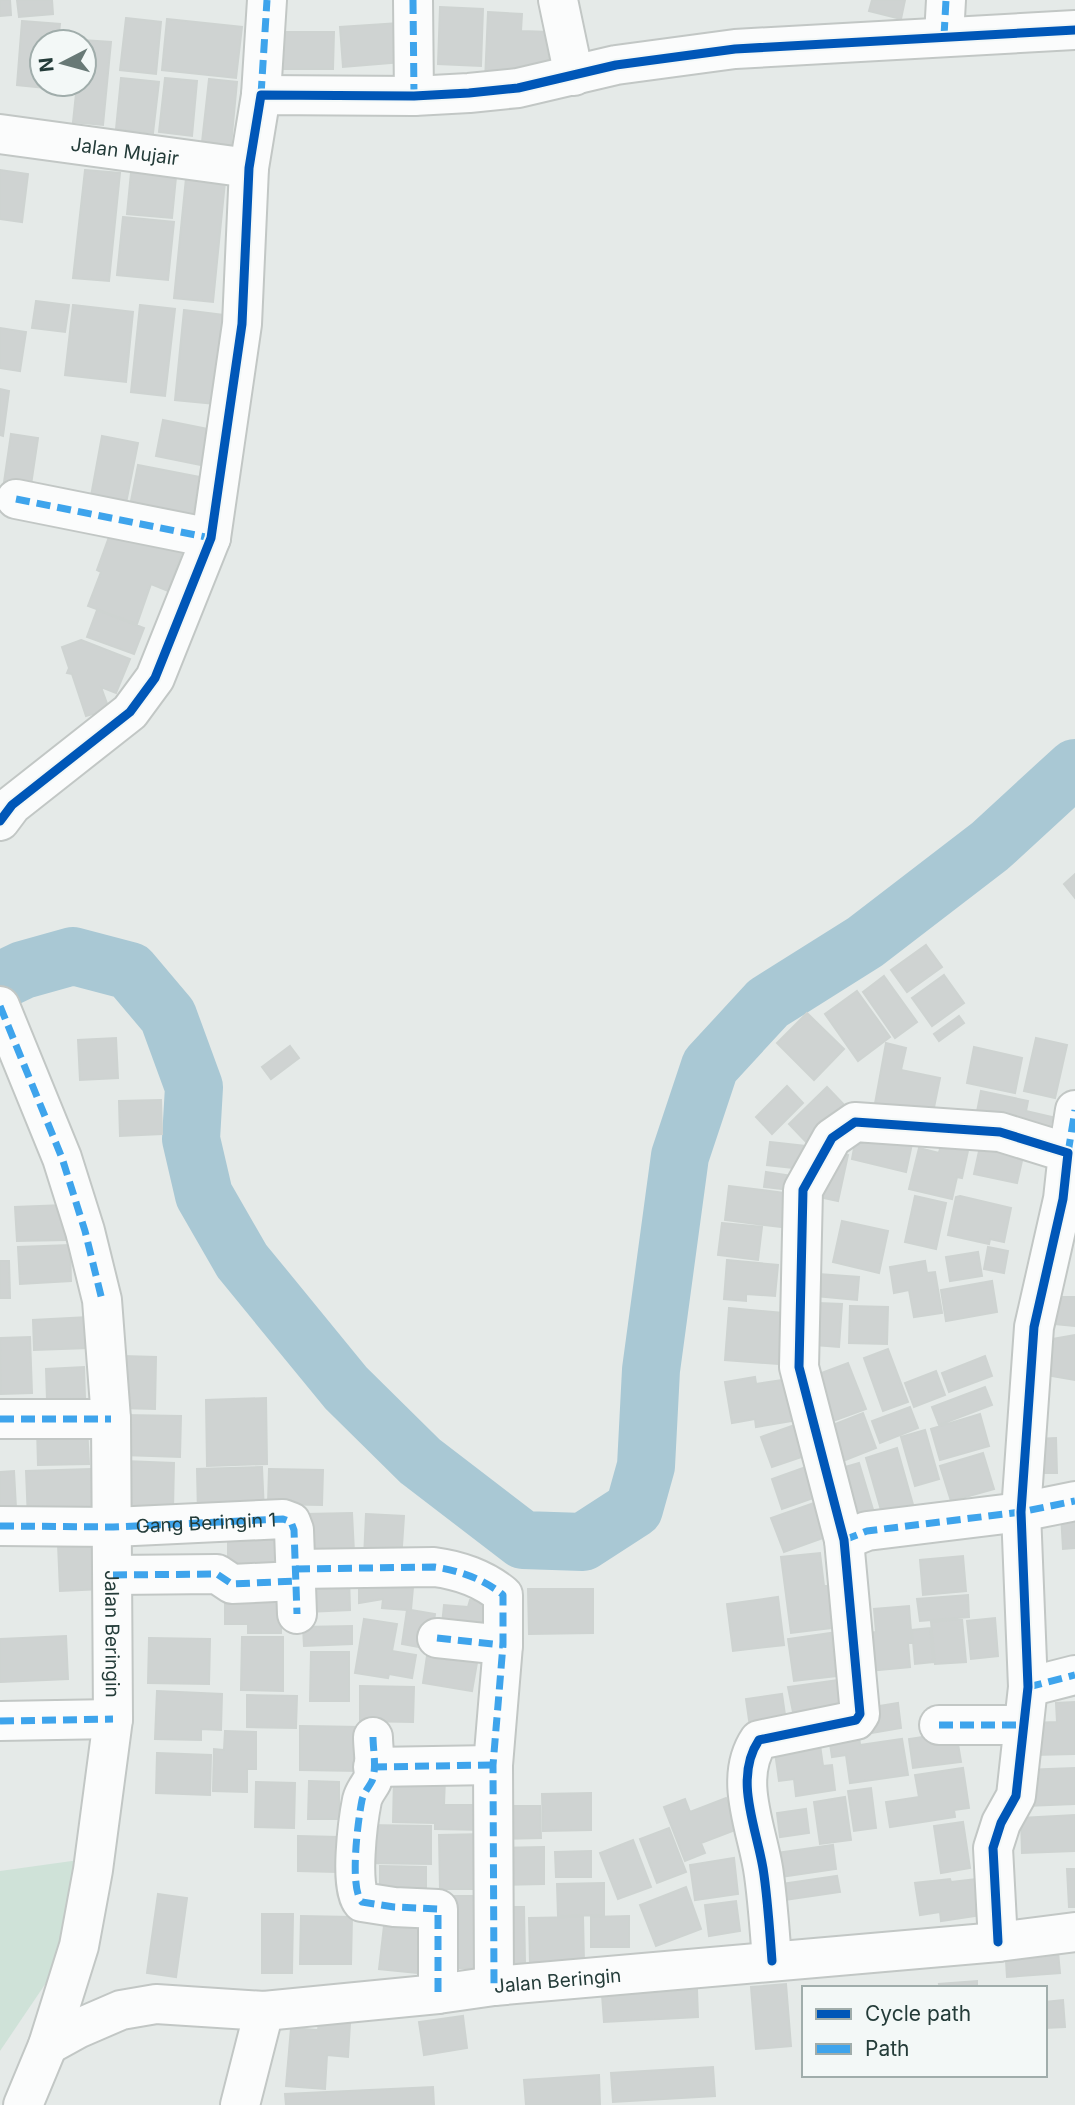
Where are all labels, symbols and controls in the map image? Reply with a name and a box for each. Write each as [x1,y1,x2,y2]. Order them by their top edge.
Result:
north arrow [28,28,98,98]
text: N [34,56,59,73]
street label: Jalan Mujair [69,132,180,170]
street label: Gang Beringin 1 [135,1508,277,1537]
street label: Jalan Beringin [101,1570,124,1698]
street label: Jalan Beringin [493,1963,622,1997]
legend [802,1986,1047,2077]
text: Cycle path [865,2001,971,2026]
text: Path [865,2036,910,2061]

